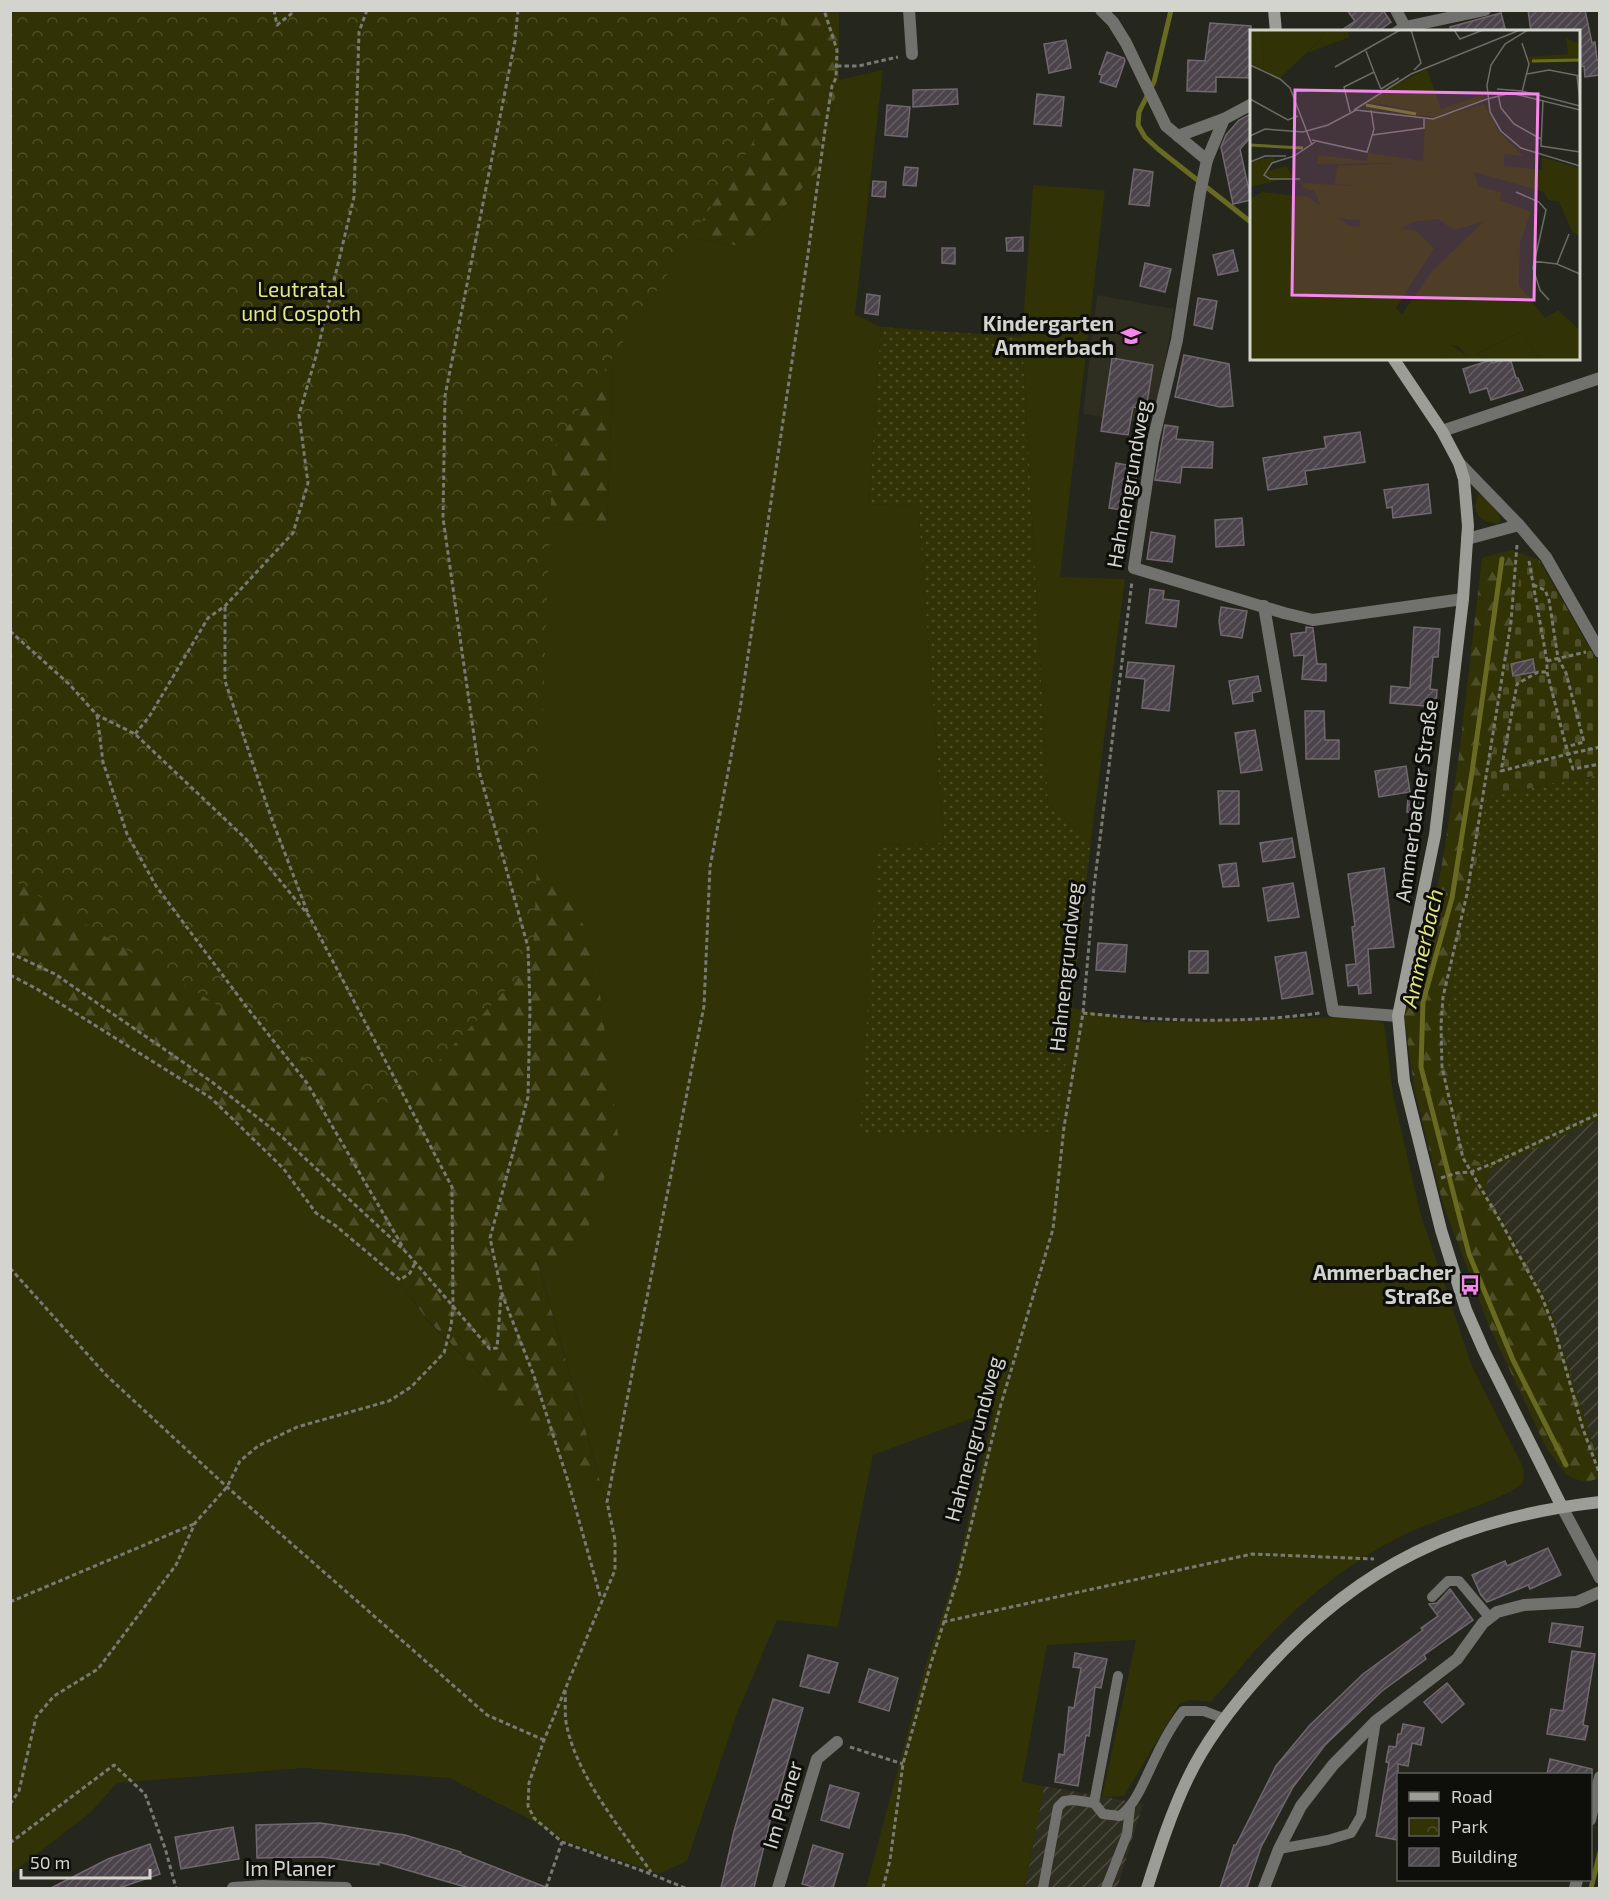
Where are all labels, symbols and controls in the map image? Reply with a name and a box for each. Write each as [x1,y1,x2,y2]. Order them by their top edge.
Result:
inset map [1250,30,1580,360]
park label: Leutratal und Cospoth [241,276,361,325]
place label: Kindergarten Ammerbach [983,310,1114,359]
school or university icon: Kindergarten Ammerbach [1119,324,1143,348]
street label: Hahnengrundweg [1100,398,1155,570]
street label: Ammerbacher Straße [1389,698,1442,904]
street label: Hahnengrundweg [1043,881,1086,1053]
water label: Ammerbach [1395,886,1447,1011]
place label: Ammerbacher Straße [1313,1259,1453,1308]
bus stop icon: Ammerbacher Straße [1458,1273,1482,1297]
street label: Hahnengrundweg [938,1353,1007,1524]
street label: Im Planer [756,1757,807,1852]
legend [1397,1773,1592,1881]
text: Road [1451,1785,1492,1807]
text: Park [1451,1815,1488,1837]
scale bar [21,1842,150,1880]
text: Building [1451,1845,1518,1867]
text: 50 m [30,1851,70,1873]
street label: Im Planer [245,1855,336,1880]

